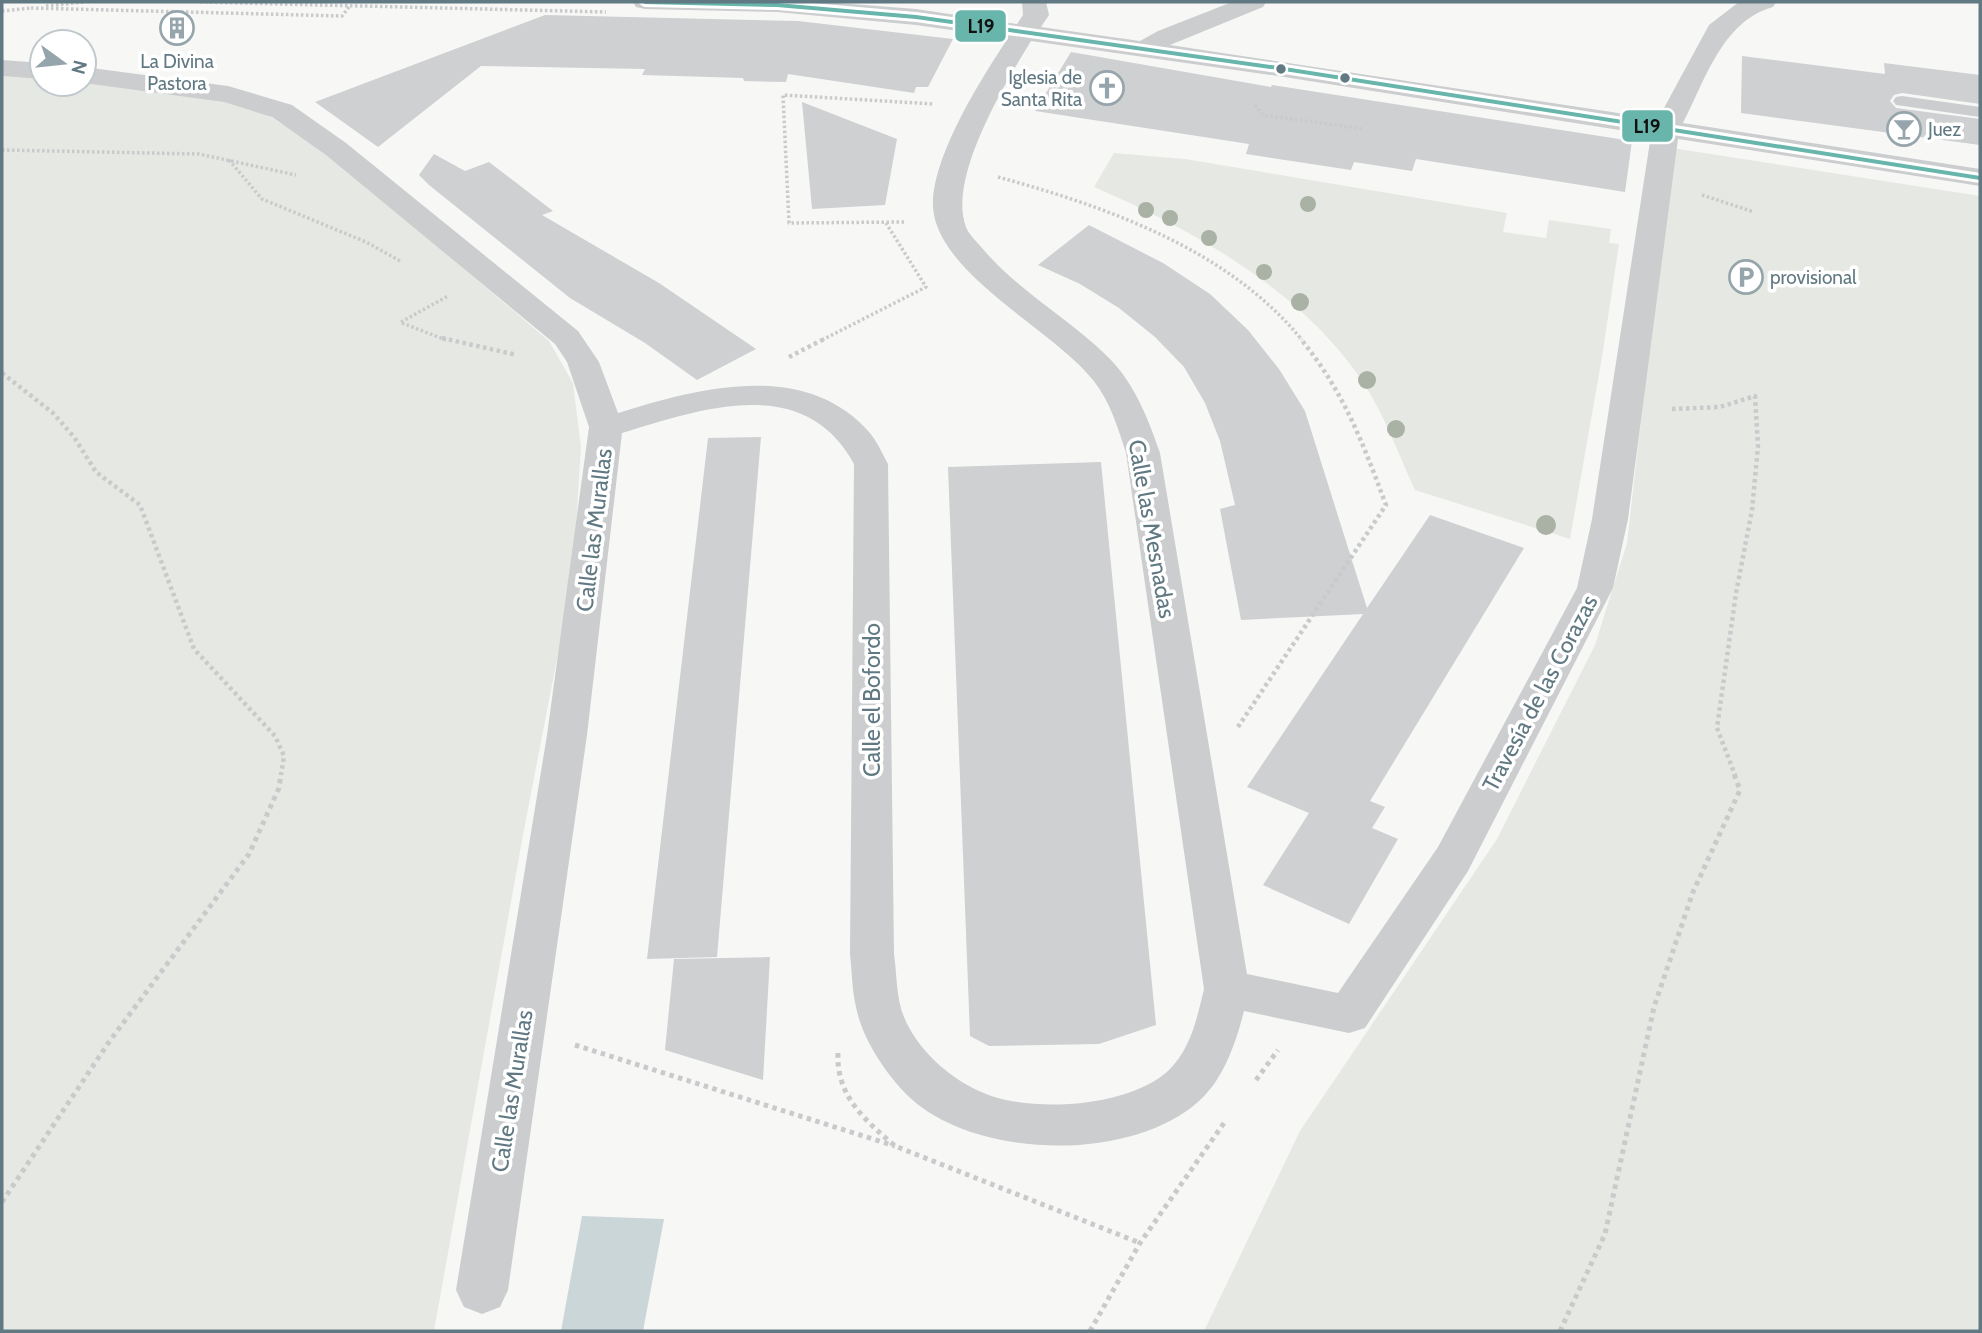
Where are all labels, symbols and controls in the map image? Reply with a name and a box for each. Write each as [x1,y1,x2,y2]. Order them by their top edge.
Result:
building icon: La Divina Pastora [158,9,196,47]
line badge: L19 [954,9,1007,43]
text: L19 [968,15,994,38]
north arrow [28,28,98,98]
place label: La Divina Pastora [140,50,214,95]
text: N [66,58,92,77]
unlabelled marker [1274,62,1288,76]
place label: Iglesia de Santa Rita [1001,66,1082,111]
church icon: Iglesia de Santa Rita [1088,69,1126,107]
unlabelled marker [1338,71,1352,85]
line badge: L19 [1621,109,1674,143]
bar icon: Juez [1885,110,1923,148]
text: L19 [1634,115,1660,138]
place label: Juez [1927,118,1961,141]
parking icon: provisional [1727,258,1765,296]
place label: provisional [1770,266,1857,289]
street label: Calle las Mesnadas [1122,437,1182,621]
street label: Calle las Murallas [570,447,618,613]
street label: Travesía de las Corazas [1476,590,1604,796]
street label: Calle el Bofordo [858,623,886,777]
street label: Calle las Murallas [485,1008,539,1174]

